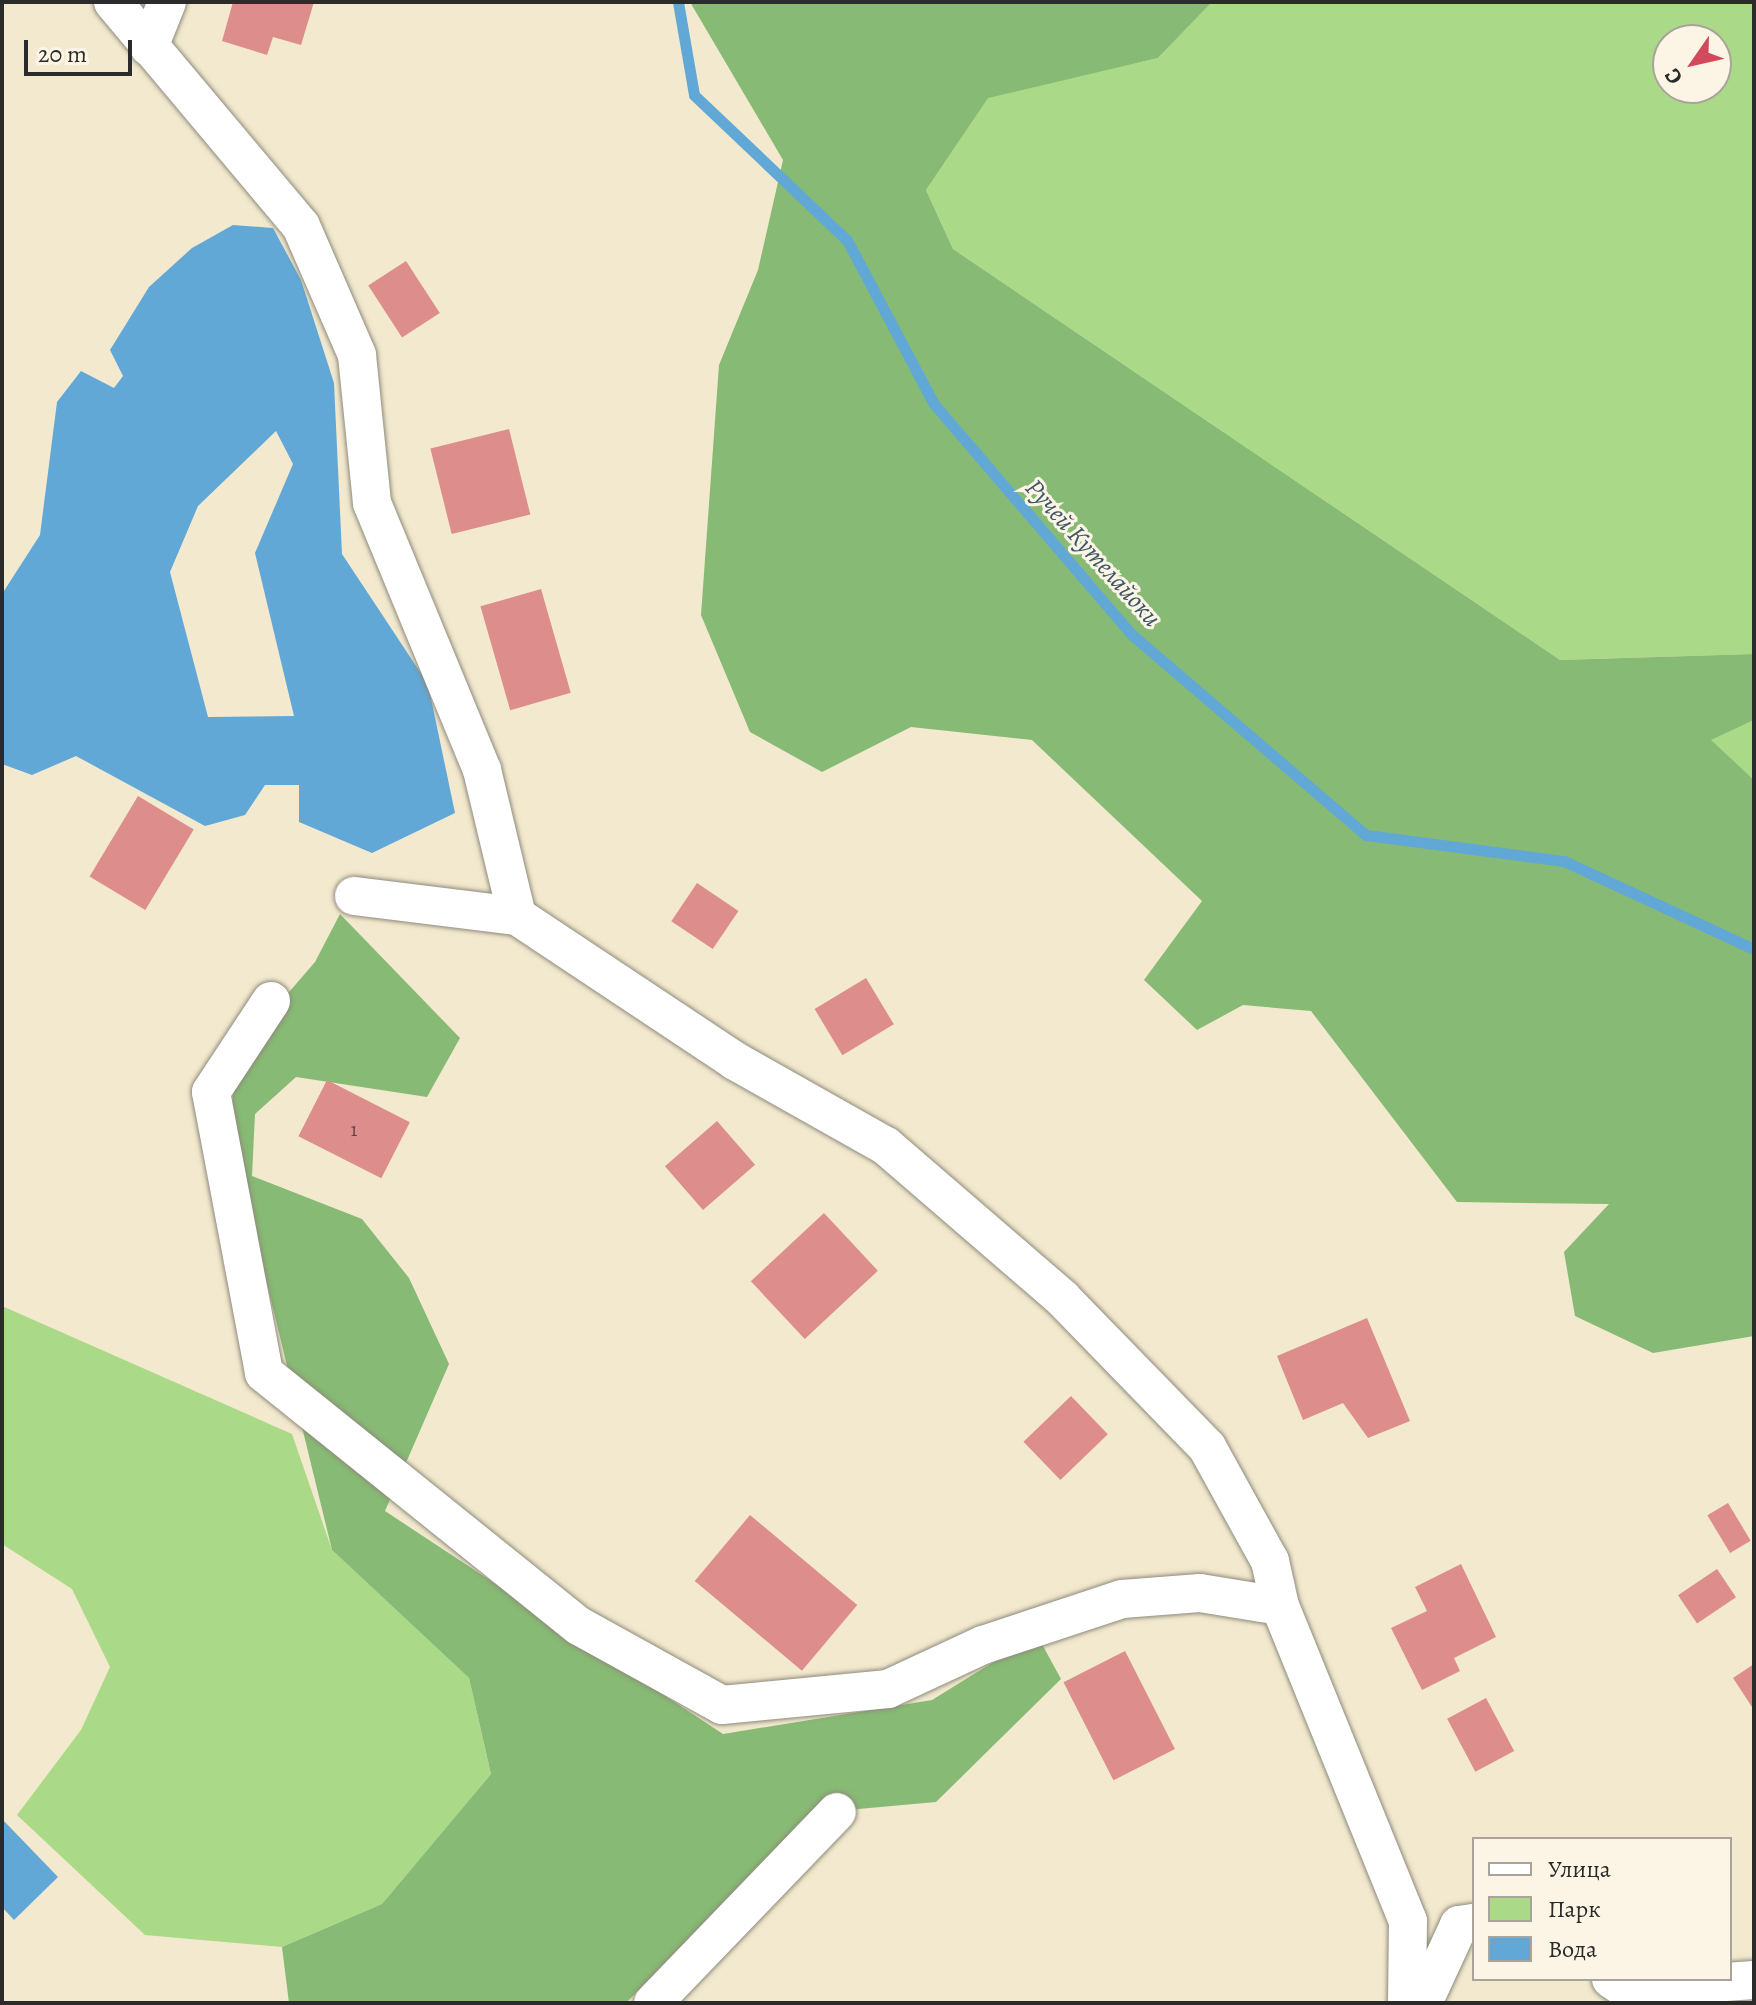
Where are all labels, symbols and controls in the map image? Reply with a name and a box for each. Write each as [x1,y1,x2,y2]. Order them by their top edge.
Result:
scale bar [28,24,136,74]
north arrow [1652,24,1732,104]
text: 20 m [38,38,87,70]
text: С [1658,62,1690,90]
water label: Ручей Кутелайоки [1018,473,1168,633]
house number: 1 [351,1117,357,1141]
legend [1472,1837,1732,1981]
text: Улица [1548,1853,1611,1885]
text: Парк [1548,1893,1601,1925]
text: Вода [1548,1933,1597,1965]

